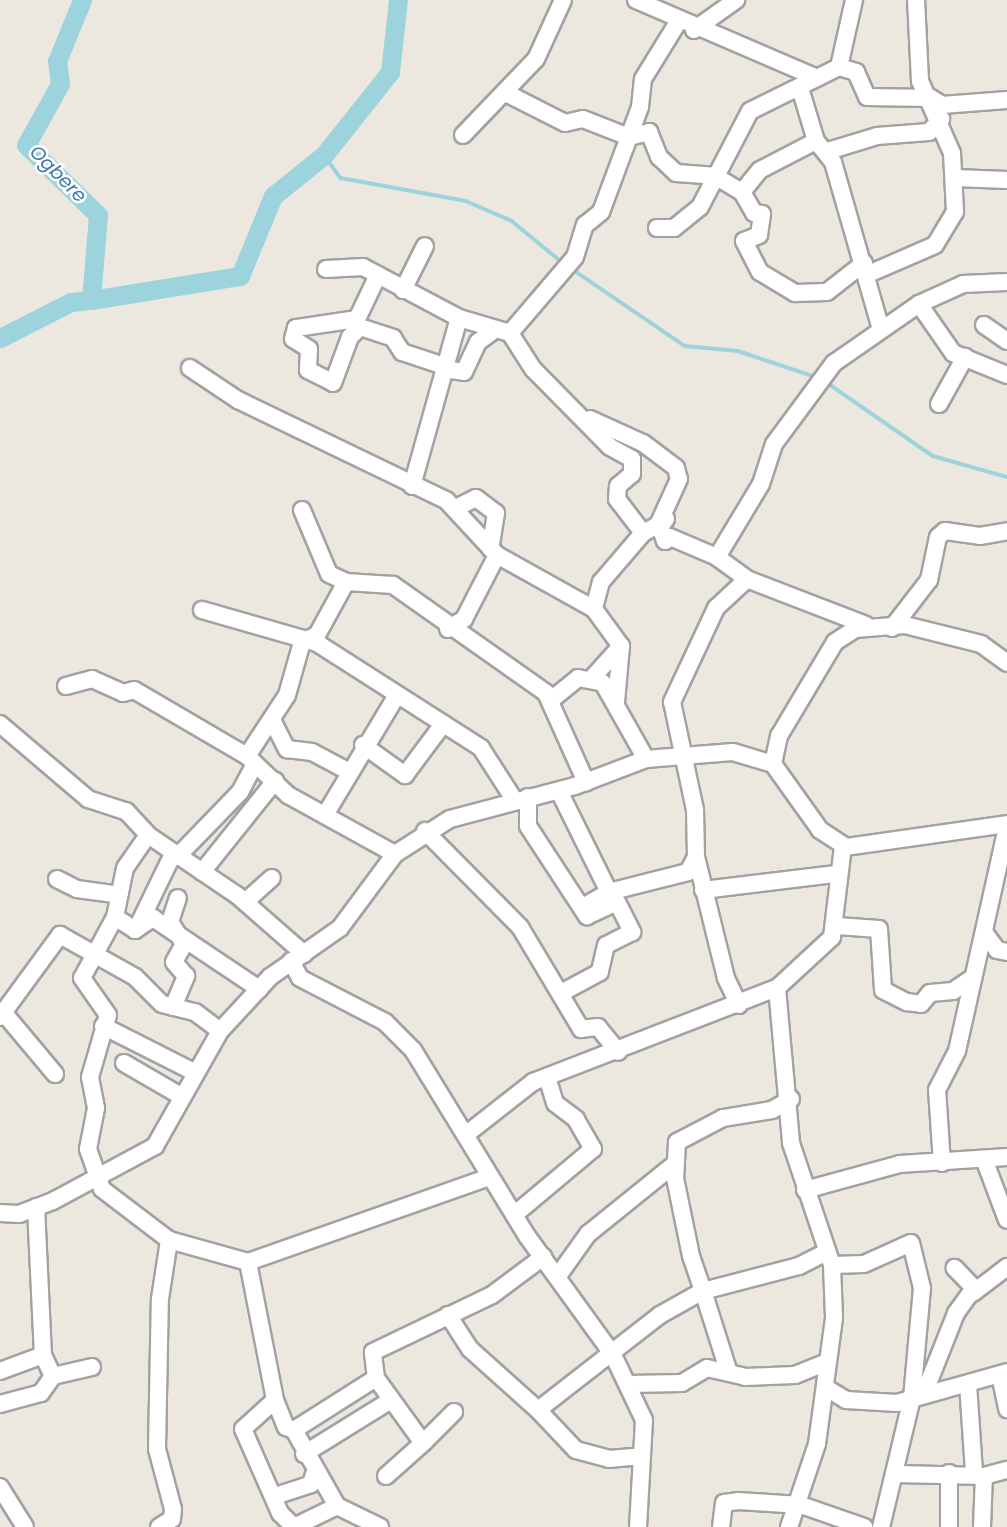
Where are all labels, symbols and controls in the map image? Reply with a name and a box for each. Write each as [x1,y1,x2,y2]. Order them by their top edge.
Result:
water label: Ogbere [25,141,91,207]

